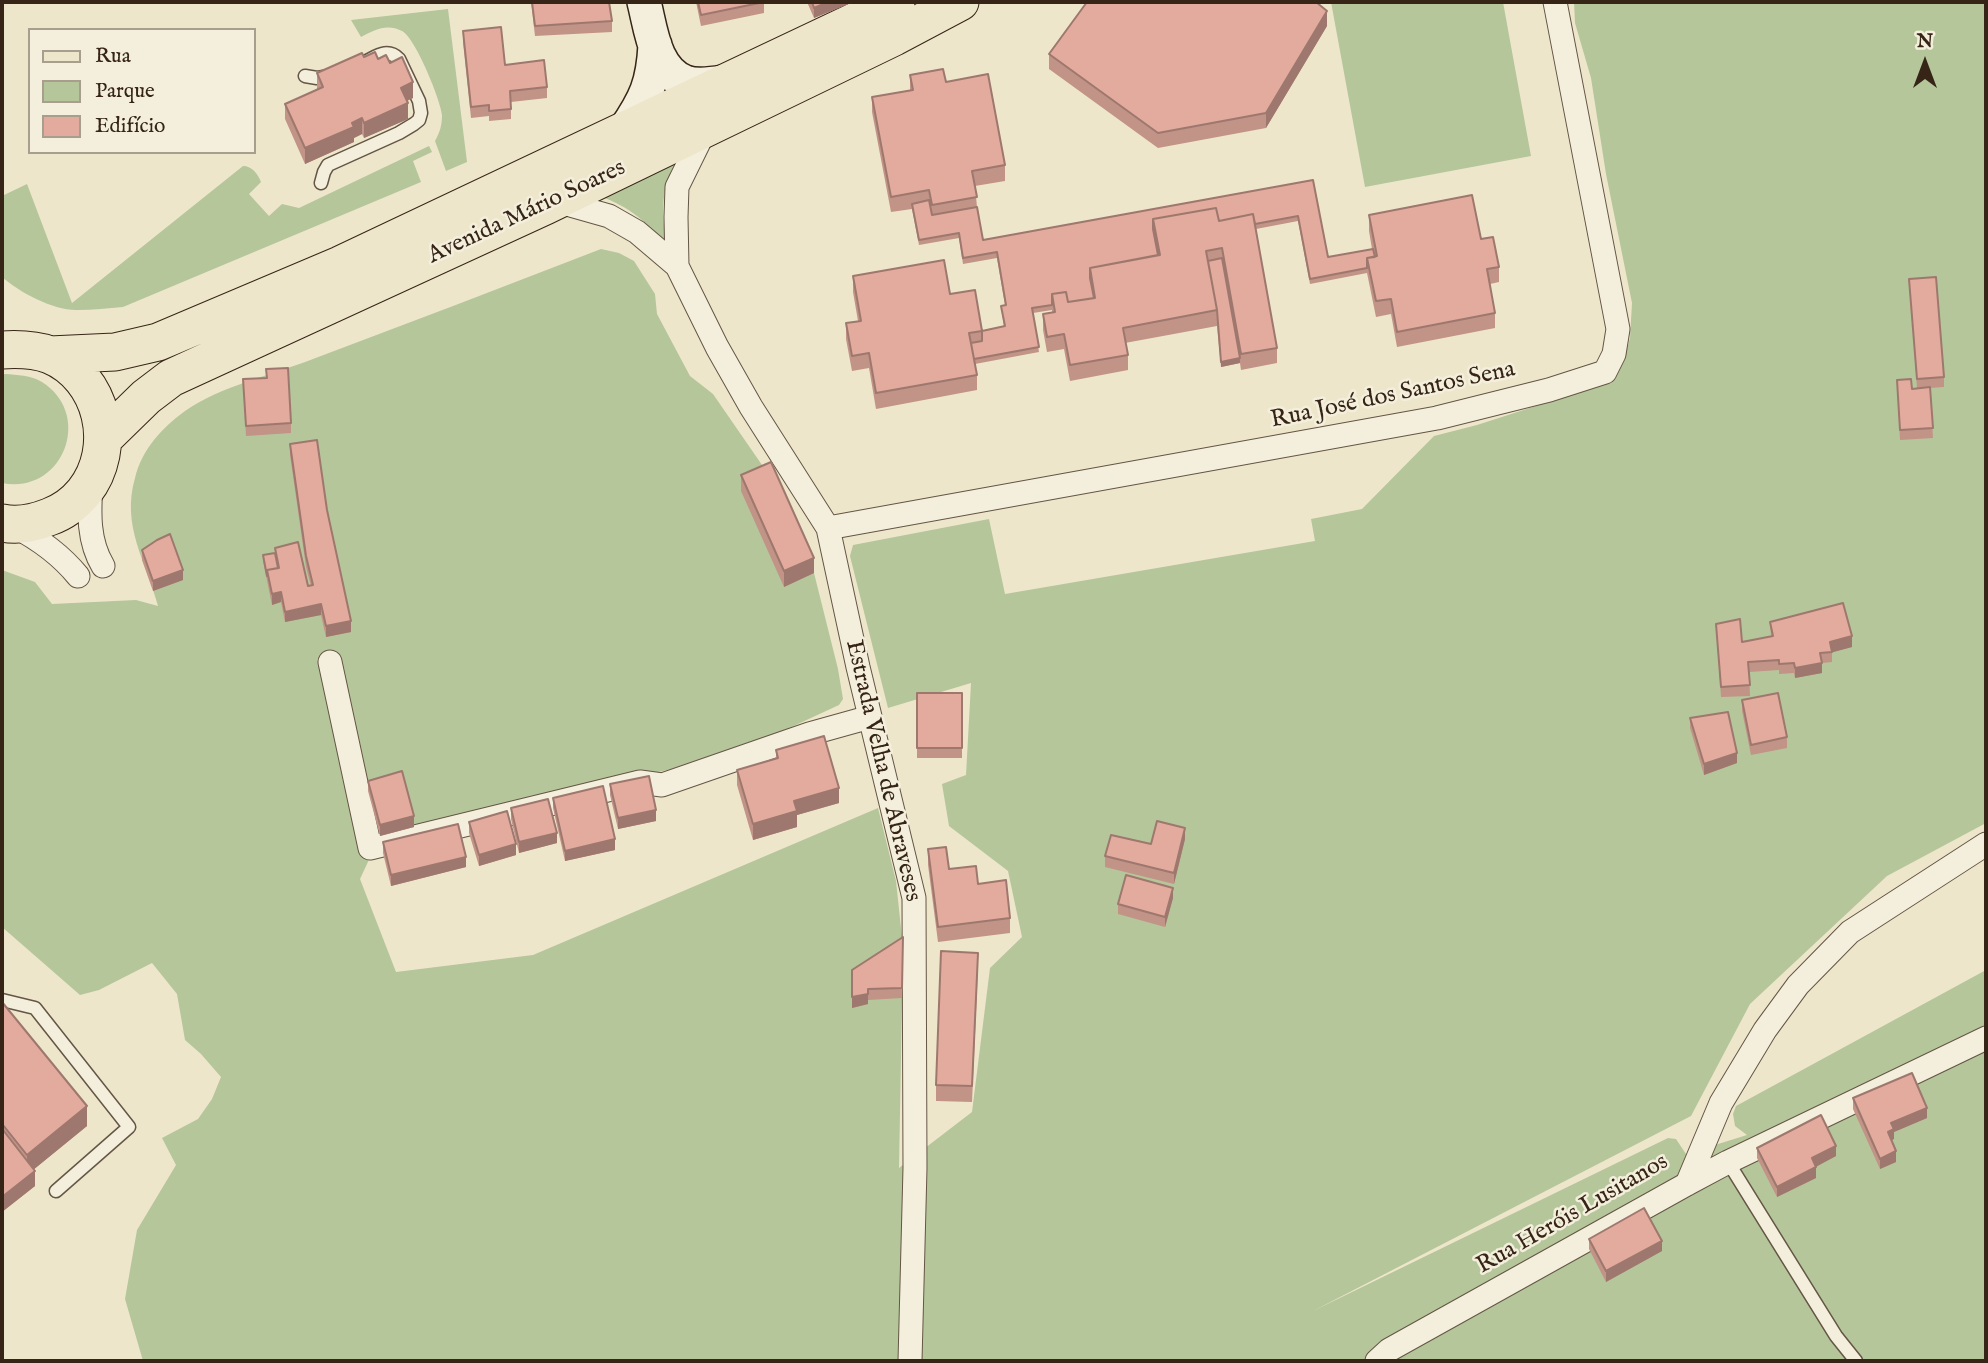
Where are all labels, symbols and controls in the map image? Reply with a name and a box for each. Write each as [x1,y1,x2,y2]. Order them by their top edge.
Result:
legend [28,28,256,154]
north arrow [1890,28,1960,98]
text: N [1917,30,1933,54]
text: Rua [95,43,131,70]
text: Parque [95,78,155,105]
text: Edifício [95,113,165,140]
street label: Avenida Mário Soares [424,155,630,271]
street label: Rua José dos Santos Sena [1268,356,1518,436]
street label: Estrada Velha de Abraveses [838,637,926,905]
street label: Rua Heróis Lusitanos [1472,1148,1674,1282]

